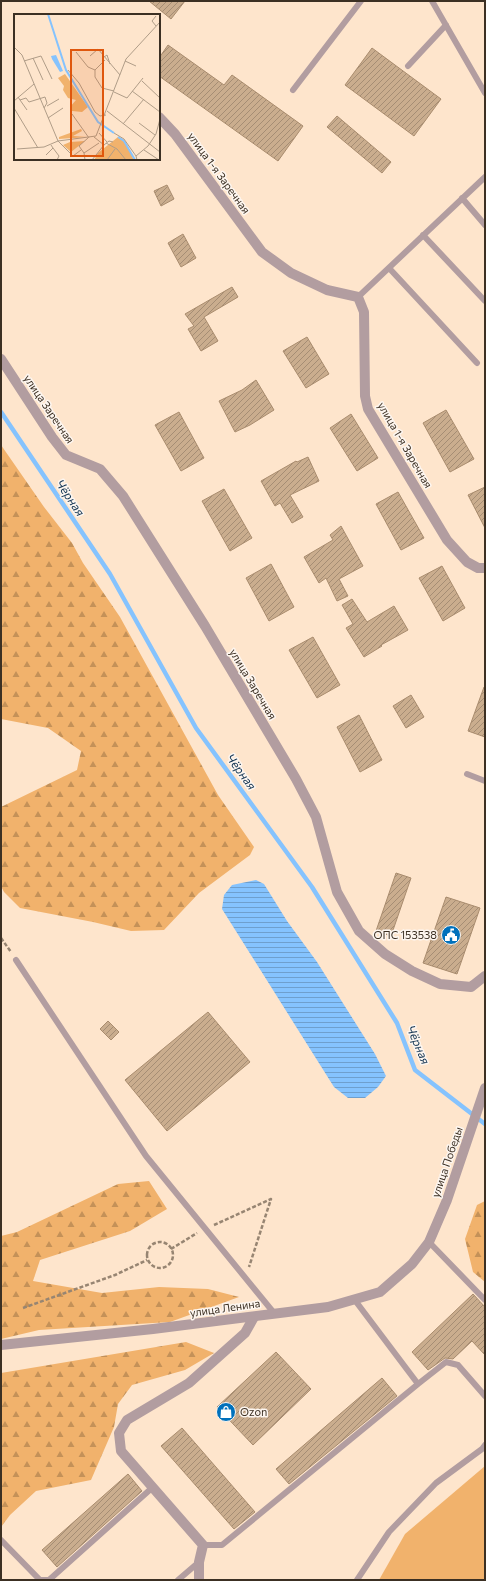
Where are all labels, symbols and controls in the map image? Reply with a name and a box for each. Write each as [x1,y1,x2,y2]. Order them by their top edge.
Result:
inset map [14,14,160,160]
street label: улица 1-я Заречная [186,130,253,216]
street label: улица Заречная [22,372,77,446]
street label: улица 1-я Заречная [375,399,435,490]
water label: Чёрная [54,477,88,518]
street label: улица Заречная [227,646,280,721]
water label: Чёрная [224,751,259,792]
public building icon: ОПС 153538 [440,924,462,946]
place label: ОПС 153538 [374,928,437,941]
water label: Чёрная [405,1023,433,1066]
street label: улица Победы [428,1125,465,1199]
street label: улица Ленина [189,1296,261,1319]
shop icon: Ozon [215,1401,237,1423]
place label: Ozon [240,1405,267,1418]

